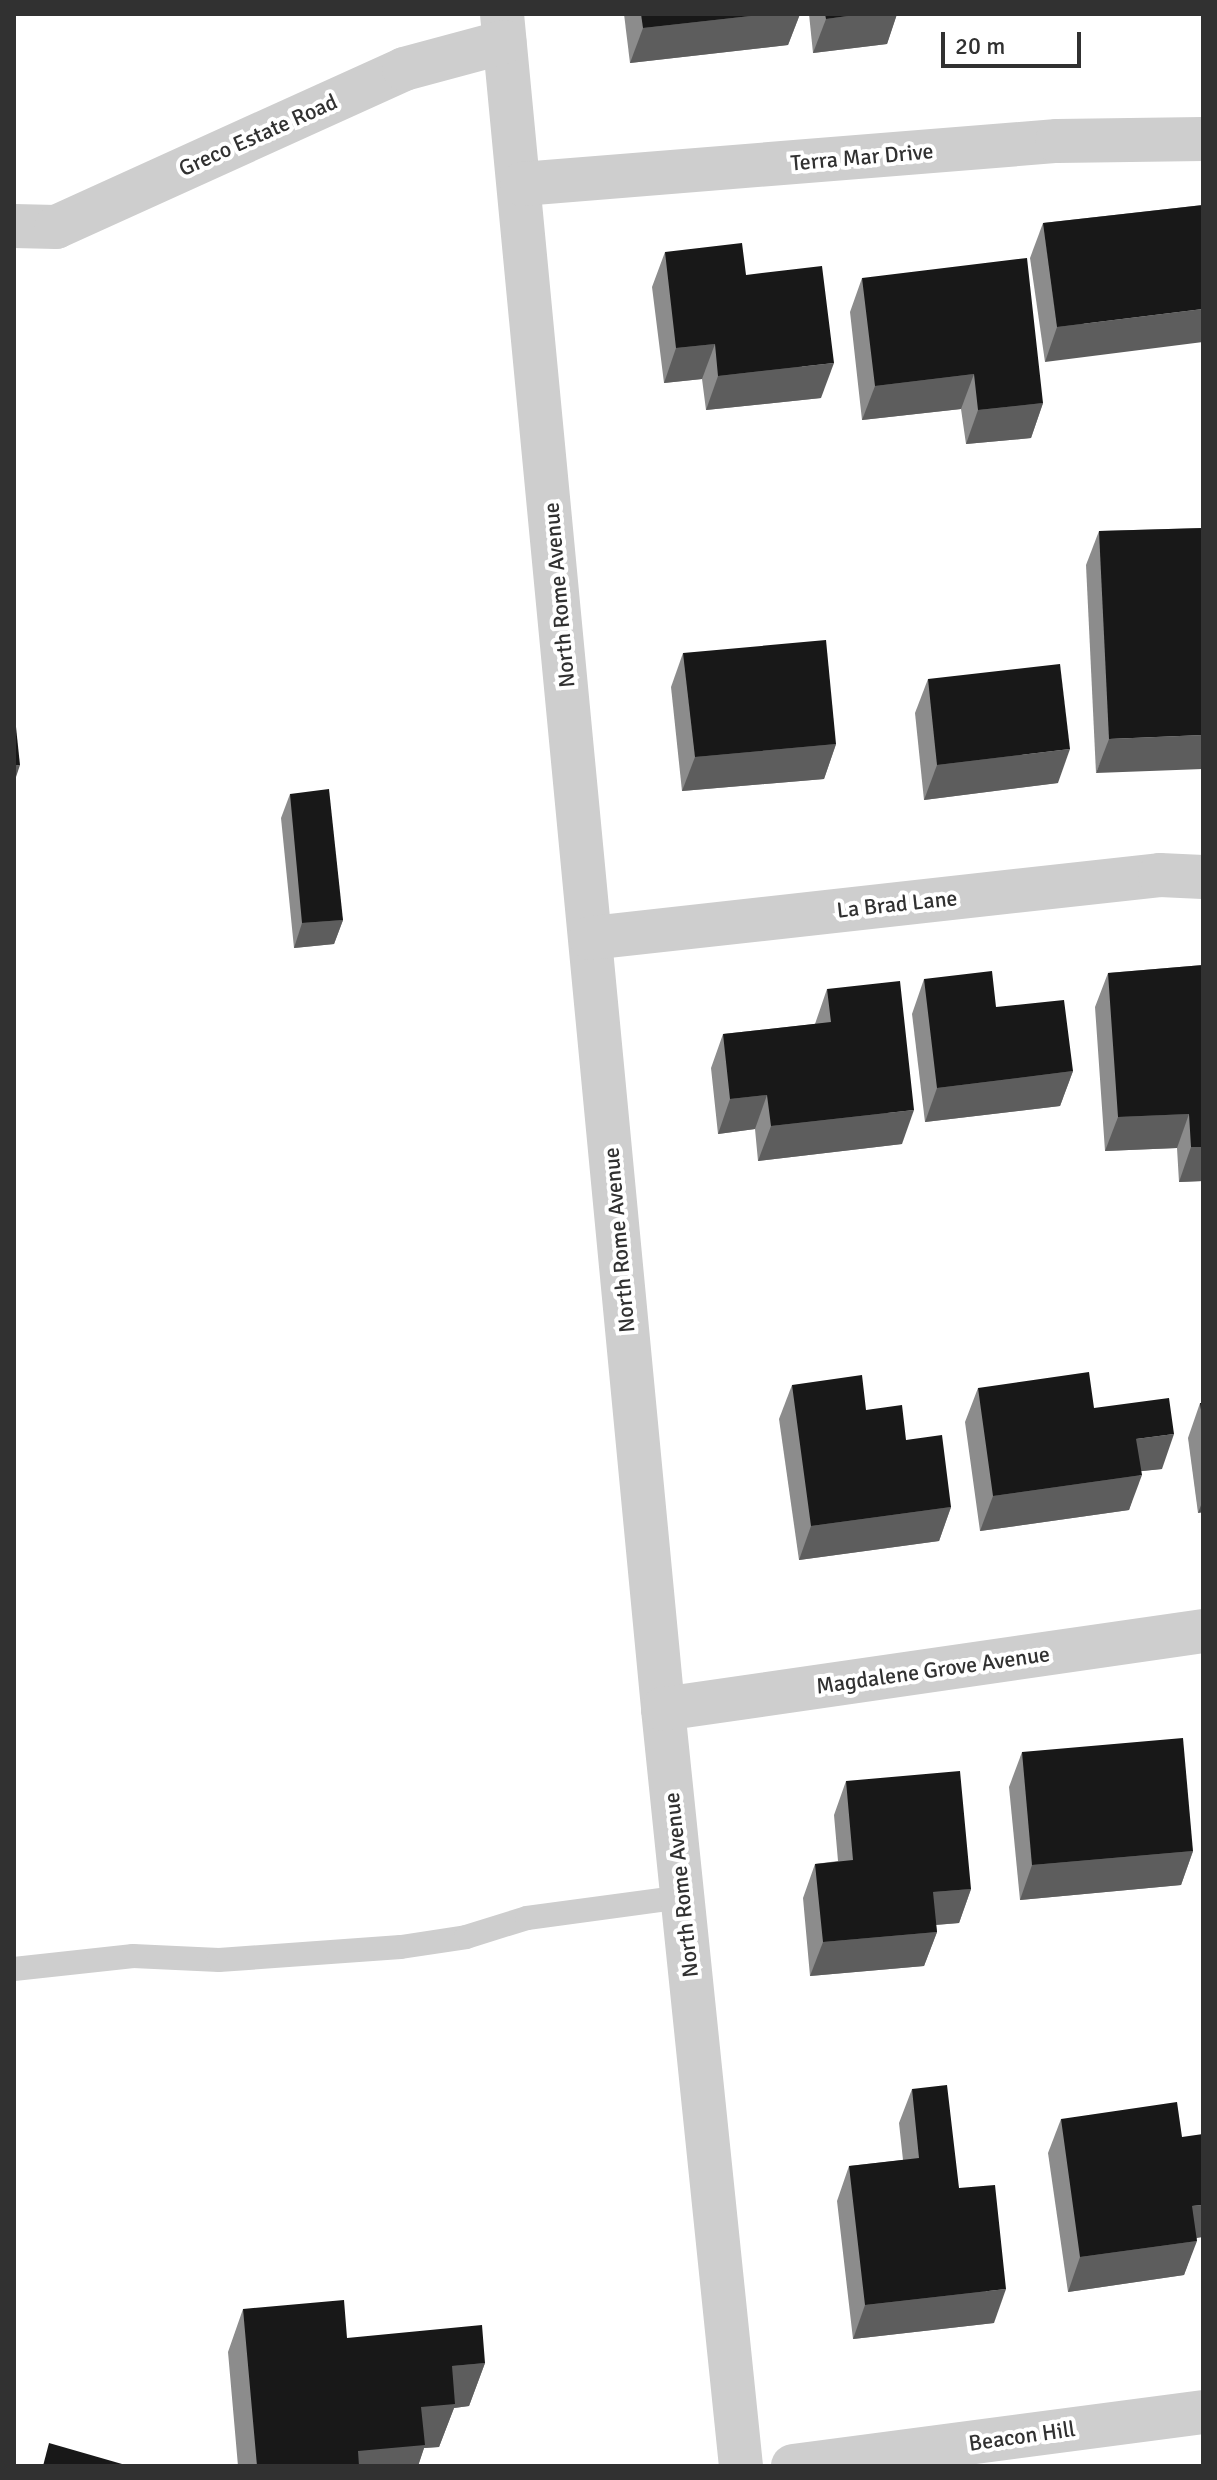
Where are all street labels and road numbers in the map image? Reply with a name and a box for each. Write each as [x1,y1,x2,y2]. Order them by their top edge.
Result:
street label: Greco Estate Road [175,88,341,182]
street label: Terra Mar Drive [790,138,934,176]
street label: North Rome Avenue [538,501,580,689]
street label: La Brad Lane [835,885,959,923]
street label: North Rome Avenue [598,1146,640,1334]
street label: Magdalene Grove Avenue [814,1641,1052,1699]
street label: North Rome Avenue [658,1791,704,1979]
street label: Beacon Hill [967,2415,1077,2457]

